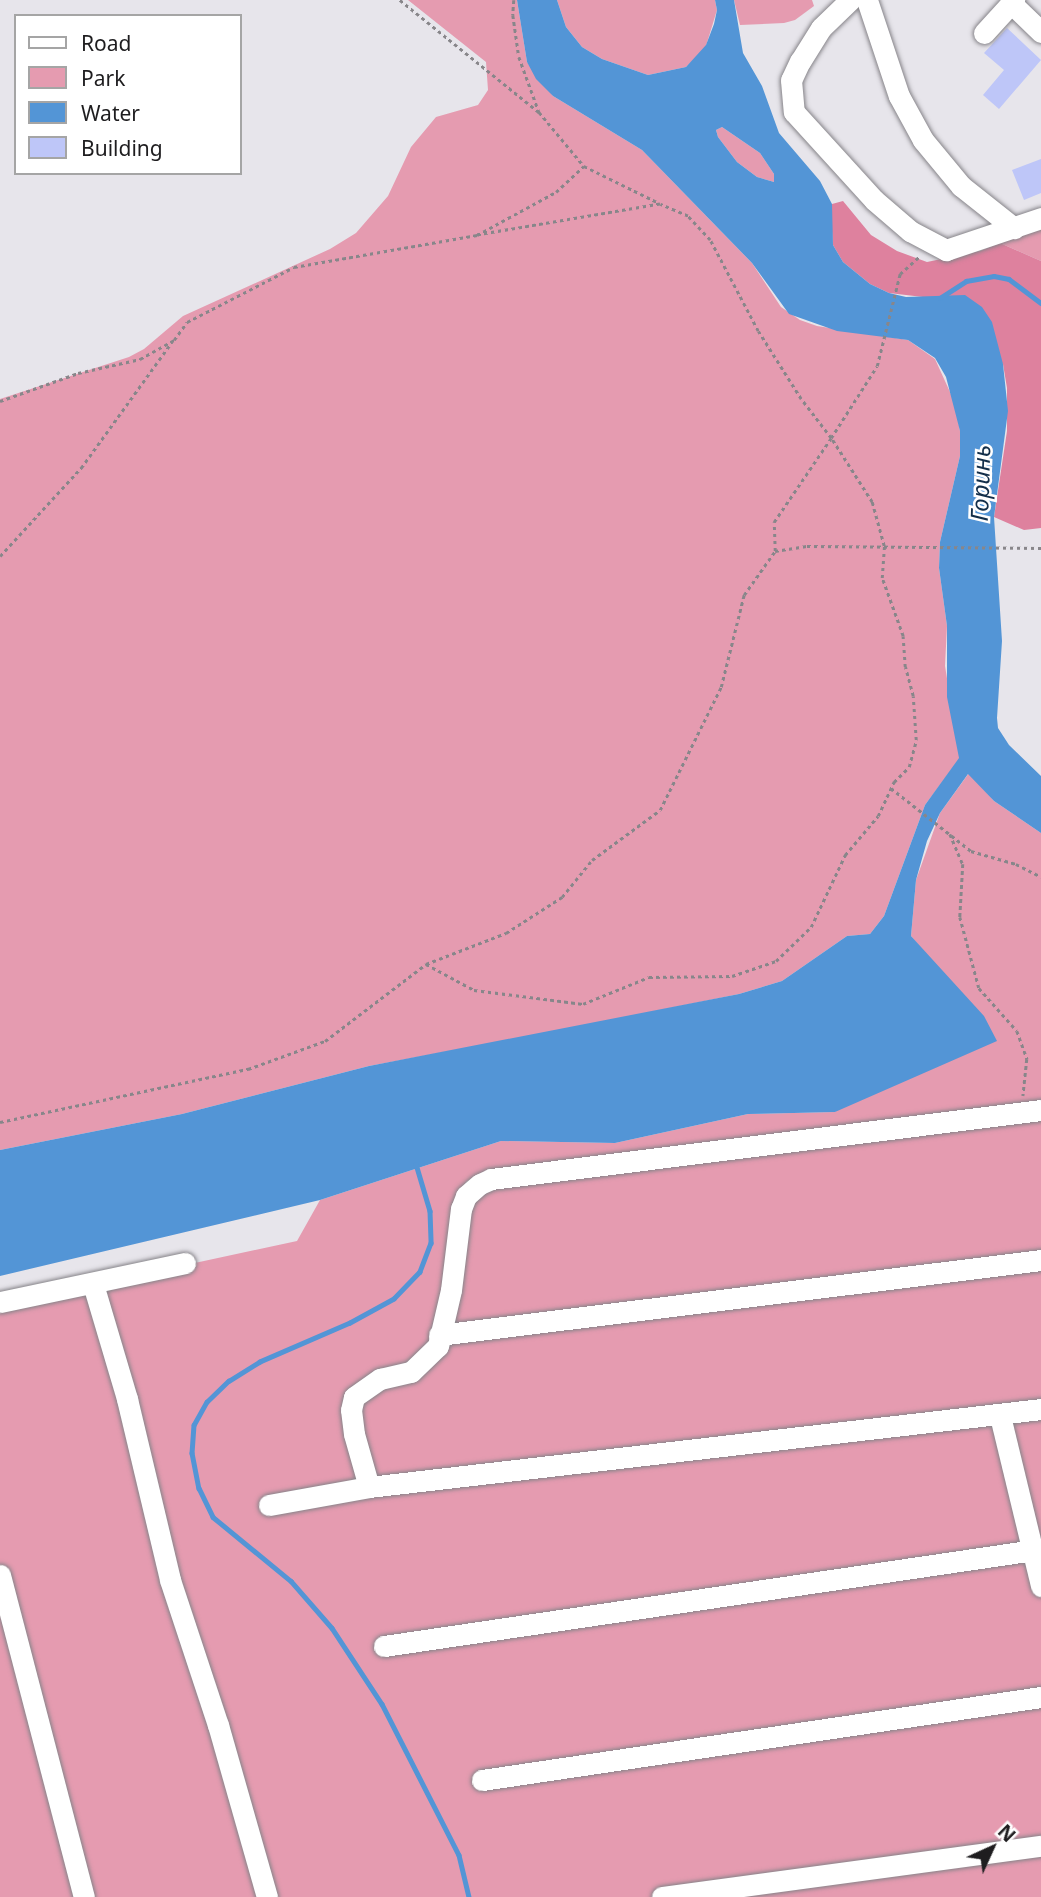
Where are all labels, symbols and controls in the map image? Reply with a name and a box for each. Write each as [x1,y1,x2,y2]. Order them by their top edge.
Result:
legend [14,14,242,175]
text: Road [81,29,131,57]
text: Park [81,64,125,92]
text: Water [81,99,140,127]
text: Building [81,134,163,162]
water label: Горинь [964,444,996,522]
north arrow [957,1813,1027,1883]
text: N [992,1818,1021,1848]

